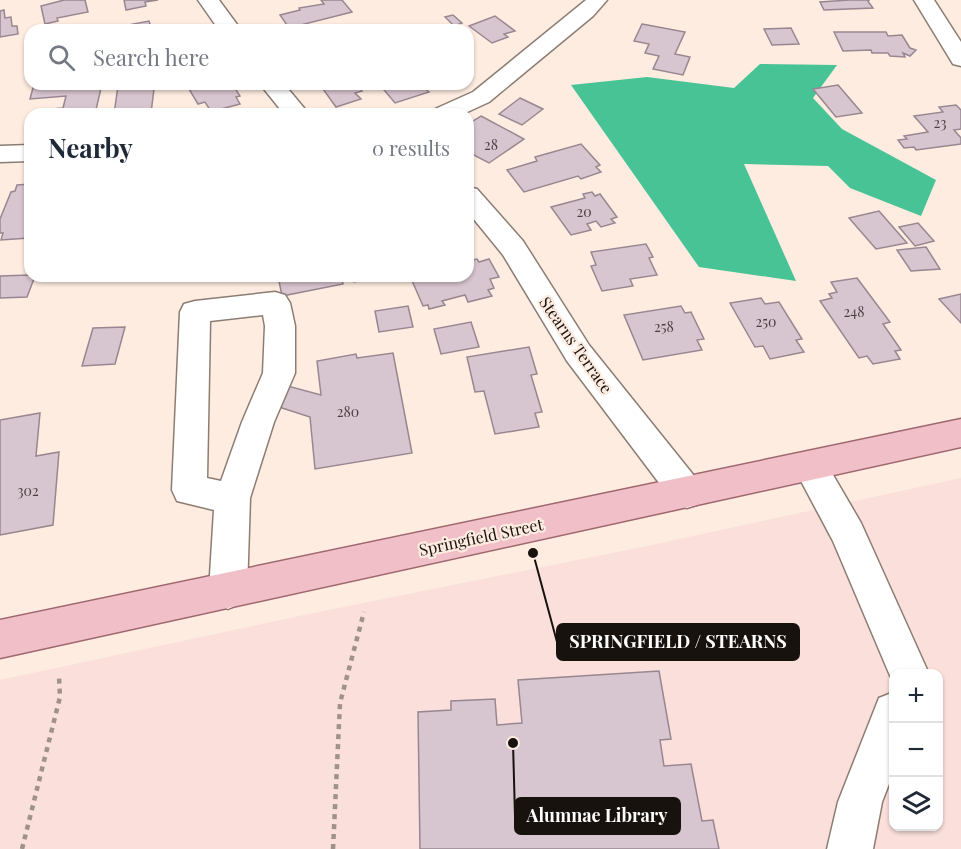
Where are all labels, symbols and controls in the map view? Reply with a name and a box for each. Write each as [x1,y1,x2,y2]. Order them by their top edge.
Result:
search box [24,24,474,90]
icon: search [45,41,78,74]
text: Search here [93,42,209,72]
house number: 23 [933,113,947,132]
text: Nearby [48,130,133,165]
text: 0 results [372,134,450,161]
house number: 28 [484,135,498,154]
house number: 20 [576,202,592,221]
street label: Stearns Terrace [535,292,617,397]
house number: 248 [844,302,864,321]
house number: 250 [756,312,776,331]
house number: 258 [654,317,674,336]
house number: 280 [337,402,359,421]
house number: 302 [17,481,39,500]
street label: Springfield Street [417,513,545,560]
callout: SPRINGFIELD / STEARNS [557,624,799,660]
text: SPRINGFIELD / STEARNS [569,629,787,653]
map controls [889,669,943,831]
button: + [889,669,943,723]
button: − [889,723,943,777]
button: layers [889,777,943,831]
callout: Alumnae Library [515,798,680,834]
text: Alumnae Library [525,803,668,827]

